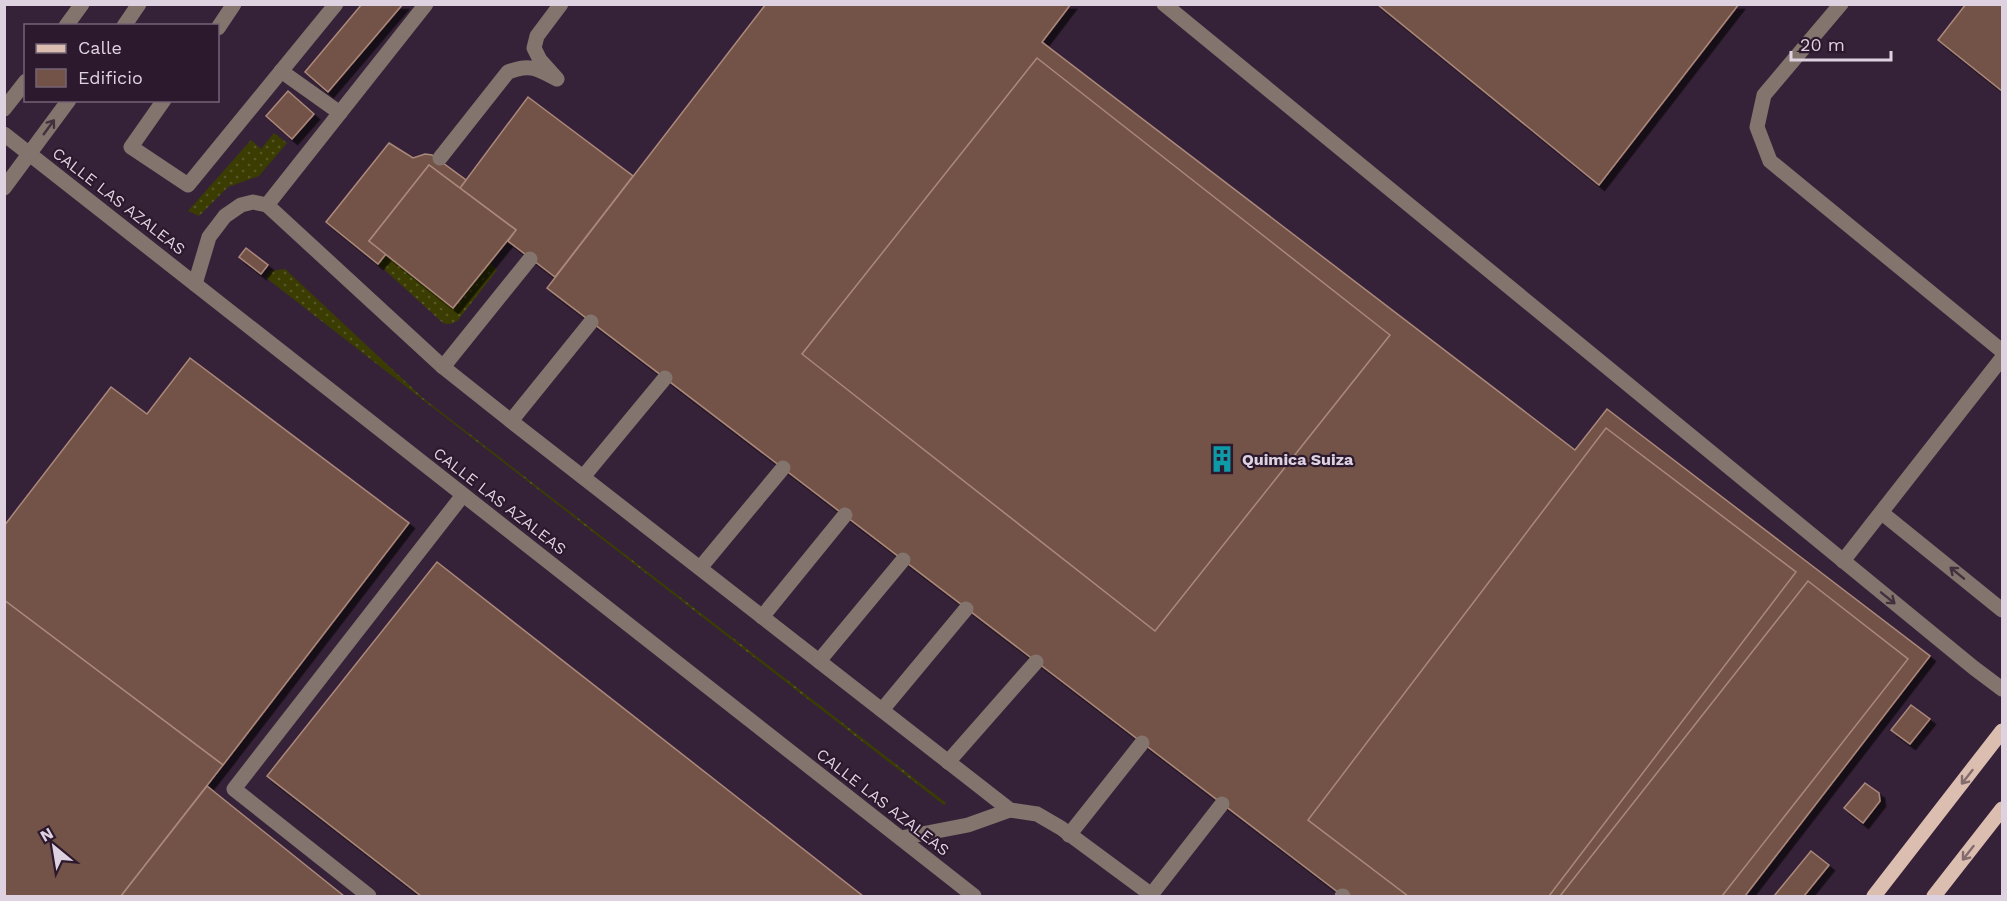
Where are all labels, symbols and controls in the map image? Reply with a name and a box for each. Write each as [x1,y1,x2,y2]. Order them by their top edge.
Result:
legend [24,24,219,102]
scale bar [1791,24,1892,62]
text: 20 m [1800,34,1845,55]
text: Calle [78,37,122,58]
text: Edificio [78,67,143,88]
one-way arrow [43,120,55,136]
street label: CALLE LAS AZALEAS [49,143,189,259]
street label: CALLE LAS AZALEAS [430,443,570,559]
building icon: Quimica Suiza [1207,444,1237,474]
place label: Quimica Suiza [1242,450,1354,469]
one-way arrow [1949,567,1965,580]
one-way arrow [1880,591,1896,604]
street label: CALLE LAS AZALEAS [813,744,953,860]
one-way arrow [1960,769,1973,785]
north arrow [24,817,84,877]
text: N [37,823,57,846]
one-way arrow [1962,844,1975,860]

